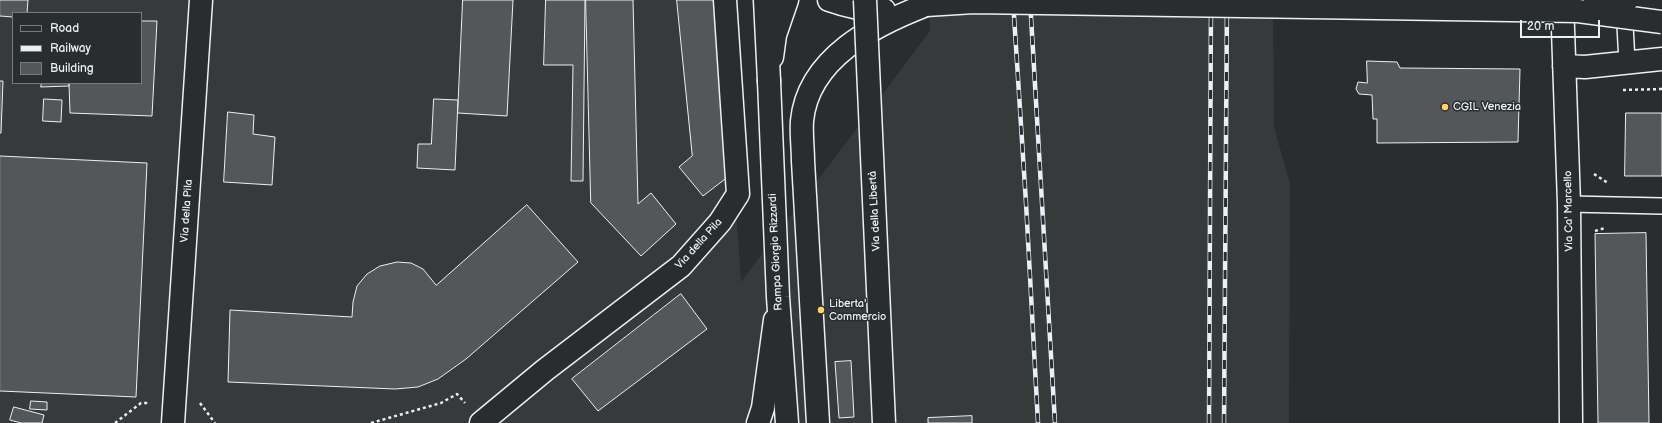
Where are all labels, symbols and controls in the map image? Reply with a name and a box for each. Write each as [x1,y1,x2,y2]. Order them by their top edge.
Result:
legend [12,12,142,84]
scale bar [1522,12,1602,38]
text: 20 m [1527,19,1554,34]
text: Road [50,21,79,36]
text: Railway [50,41,91,56]
text: Building [50,61,94,76]
place label: CGIL Venezia [1453,100,1521,114]
marker: CGIL Venezia [1440,102,1450,112]
street label: Via della Libertà [866,170,884,252]
street label: Via Ca' Marcello [1562,170,1576,252]
street label: Via della Pila [178,179,196,243]
street label: Rampa Giorgio Rizzardi [766,193,786,311]
street label: Via della Pila [673,216,725,272]
place label: Liberta' Commercio [829,297,886,323]
marker: Liberta' Commercio [816,305,826,315]

